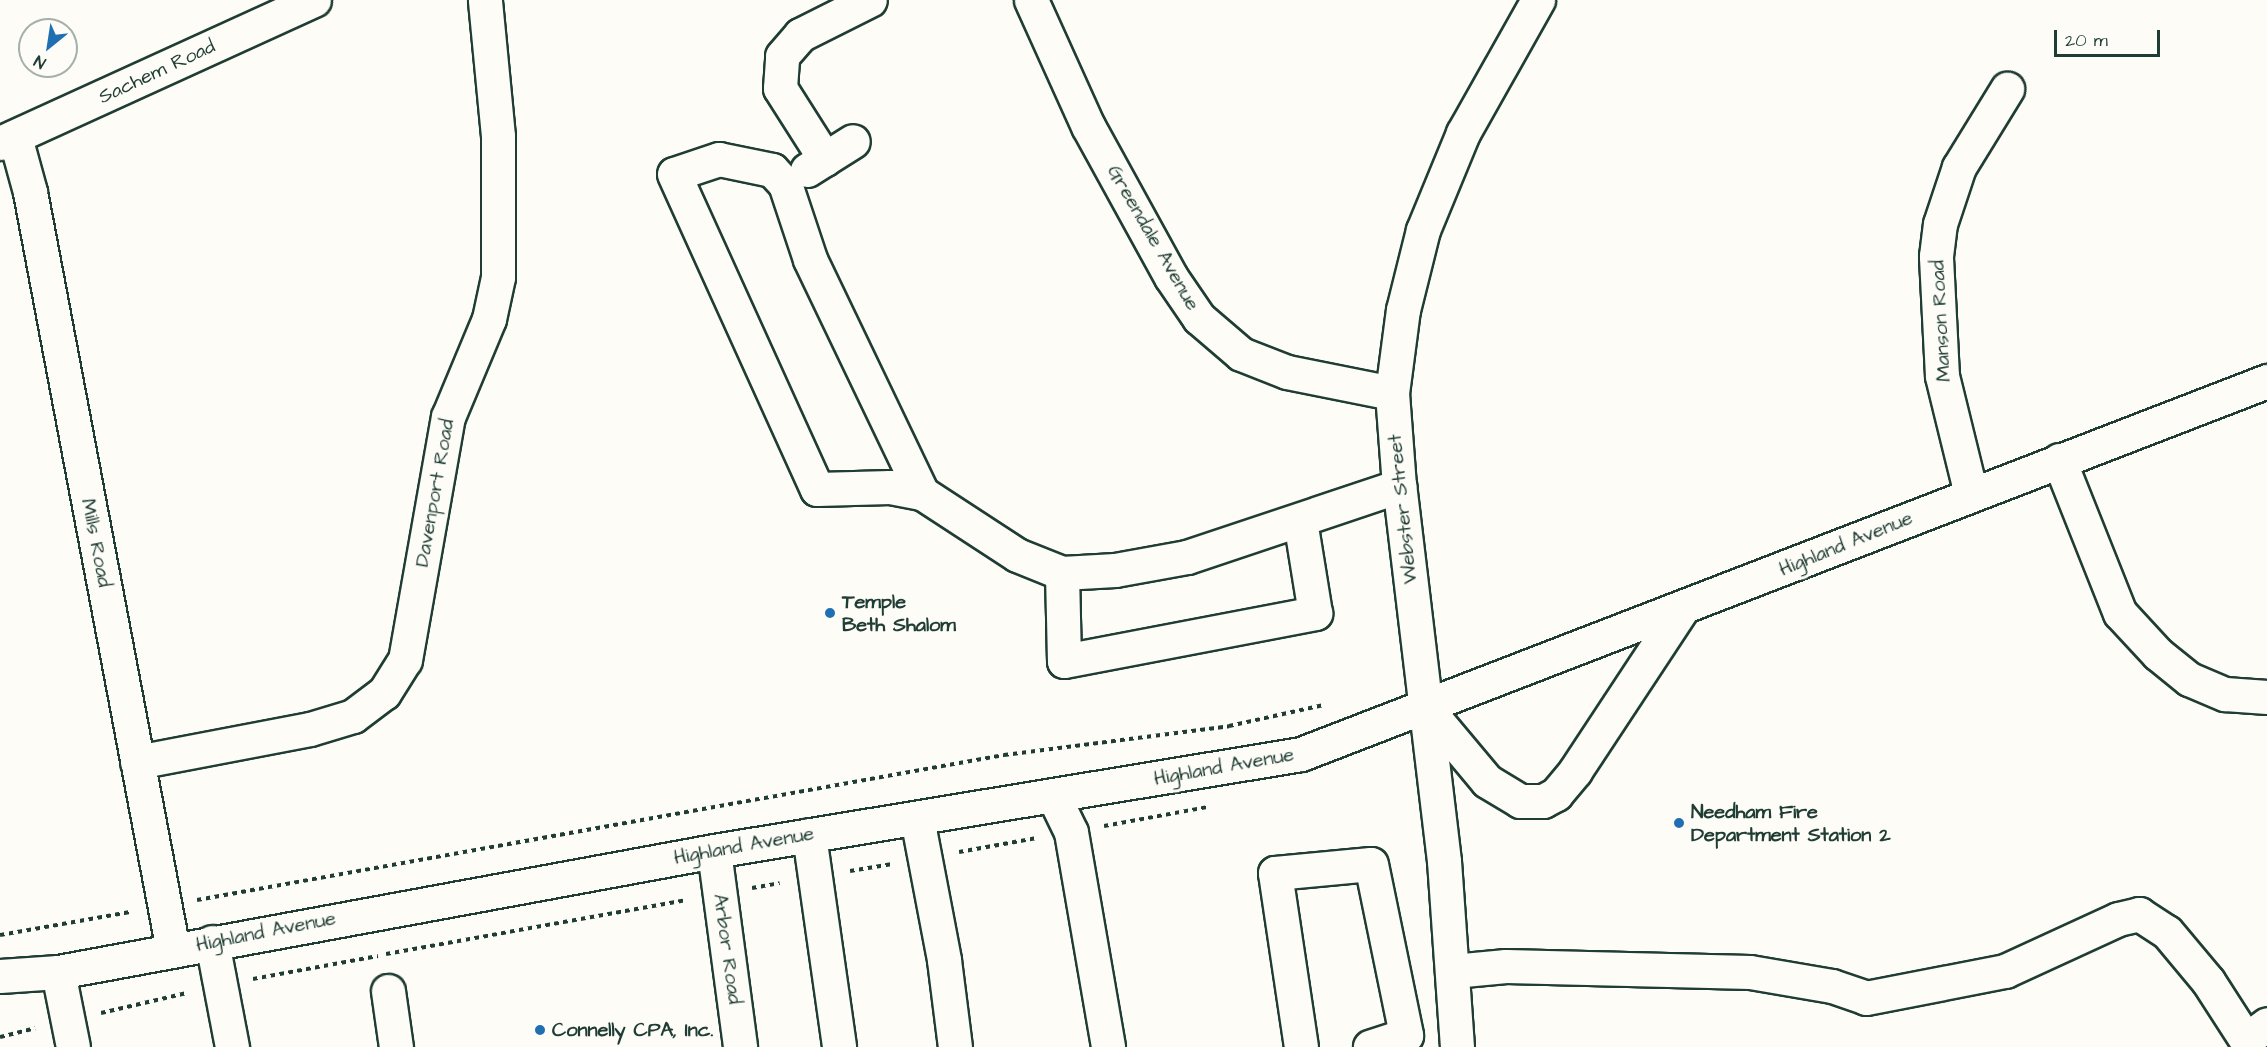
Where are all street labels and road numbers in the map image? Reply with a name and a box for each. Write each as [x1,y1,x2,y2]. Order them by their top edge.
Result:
street label: Sachem Road [95,35,219,109]
street label: Greendale Avenue [1102,161,1204,315]
street label: Manson Road [1926,259,1956,383]
street label: Davenport Road [410,417,460,569]
street label: Webster Street [1383,433,1423,585]
street label: Mills Road [76,497,116,589]
street label: Highland Avenue [1776,506,1916,582]
street label: Highland Avenue [1152,743,1296,791]
street label: Highland Avenue [672,822,816,870]
street label: Arbor Road [707,892,747,1006]
street label: Highland Avenue [194,907,338,957]

